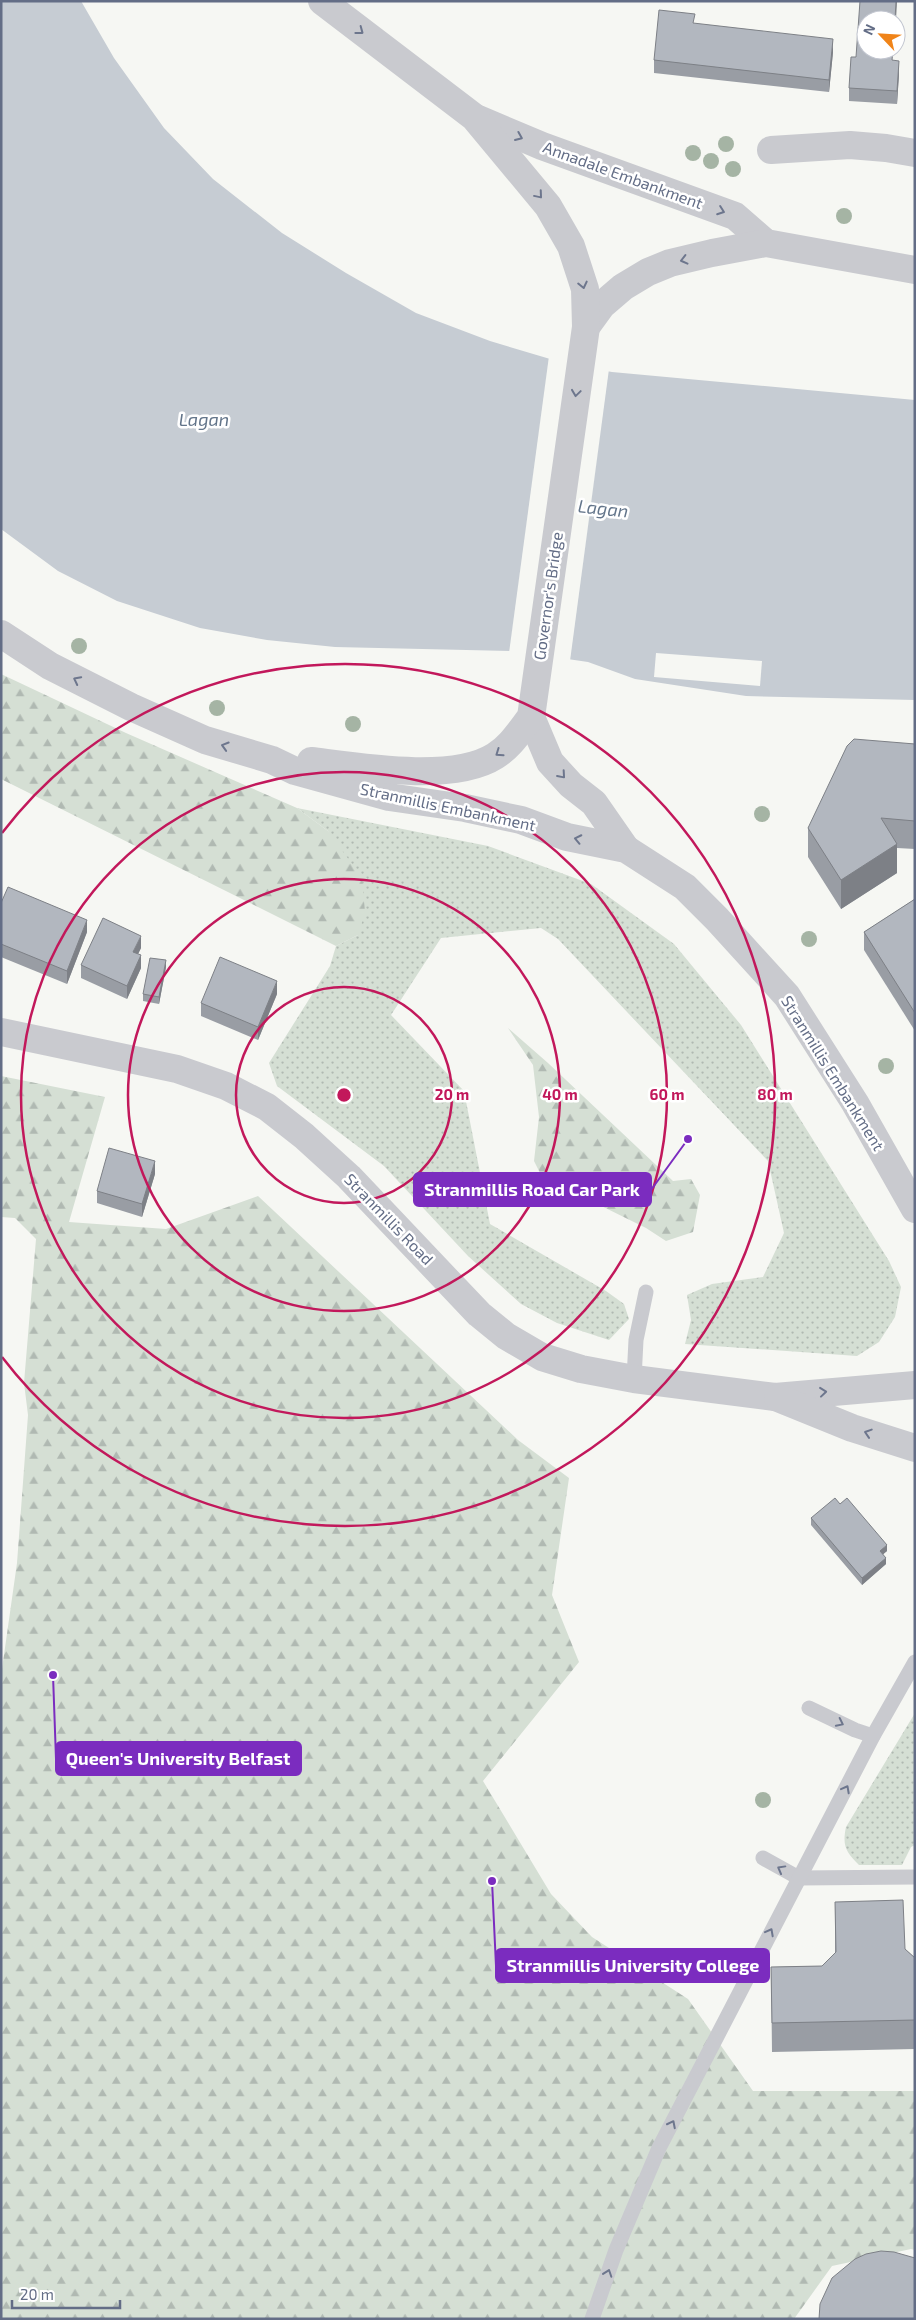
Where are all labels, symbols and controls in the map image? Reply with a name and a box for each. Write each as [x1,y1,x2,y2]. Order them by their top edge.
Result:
north arrow [856,10,906,60]
text: N [859,21,879,37]
one-way arrow [354,25,364,34]
one-way arrow [514,130,523,141]
street label: Annadale Embankment [541,137,706,212]
one-way arrow [533,189,542,198]
one-way arrow [716,205,724,215]
one-way arrow [679,254,688,265]
one-way arrow [577,281,588,290]
one-way arrow [572,389,582,397]
water label: Lagan [179,408,229,430]
water label: Lagan [577,494,629,522]
street label: Governor's Bridge [529,531,566,661]
one-way arrow [73,676,82,686]
one-way arrow [221,742,230,752]
one-way arrow [495,747,505,756]
one-way arrow [556,769,565,778]
street label: Stranmillis Embankment [359,779,538,834]
one-way arrow [574,834,583,845]
street label: Stranmillis Embankment [778,992,889,1154]
text: 20 m [435,1085,469,1103]
text: 40 m [542,1085,578,1103]
text: 60 m [650,1085,684,1103]
text: 80 m [757,1085,793,1103]
centre of rings [335,1086,353,1104]
street label: Stranmillis Road [341,1169,438,1268]
callout: Stranmillis Road Car Park [414,1173,651,1206]
text: Stranmillis Road Car Park [424,1178,640,1200]
one-way arrow [819,1387,827,1398]
one-way arrow [865,1429,873,1439]
one-way arrow [835,1717,844,1727]
callout: Queen's University Belfast [56,1742,301,1775]
text: Queen's University Belfast [66,1747,291,1769]
one-way arrow [840,1785,850,1794]
one-way arrow [777,1865,786,1875]
one-way arrow [764,1929,774,1938]
callout: Stranmillis University College [496,1949,769,1982]
text: Stranmillis University College [507,1954,759,1976]
one-way arrow [666,2120,676,2129]
one-way arrow [602,2269,612,2277]
scale bar [12,2278,120,2310]
text: 20 m [20,2285,54,2303]

